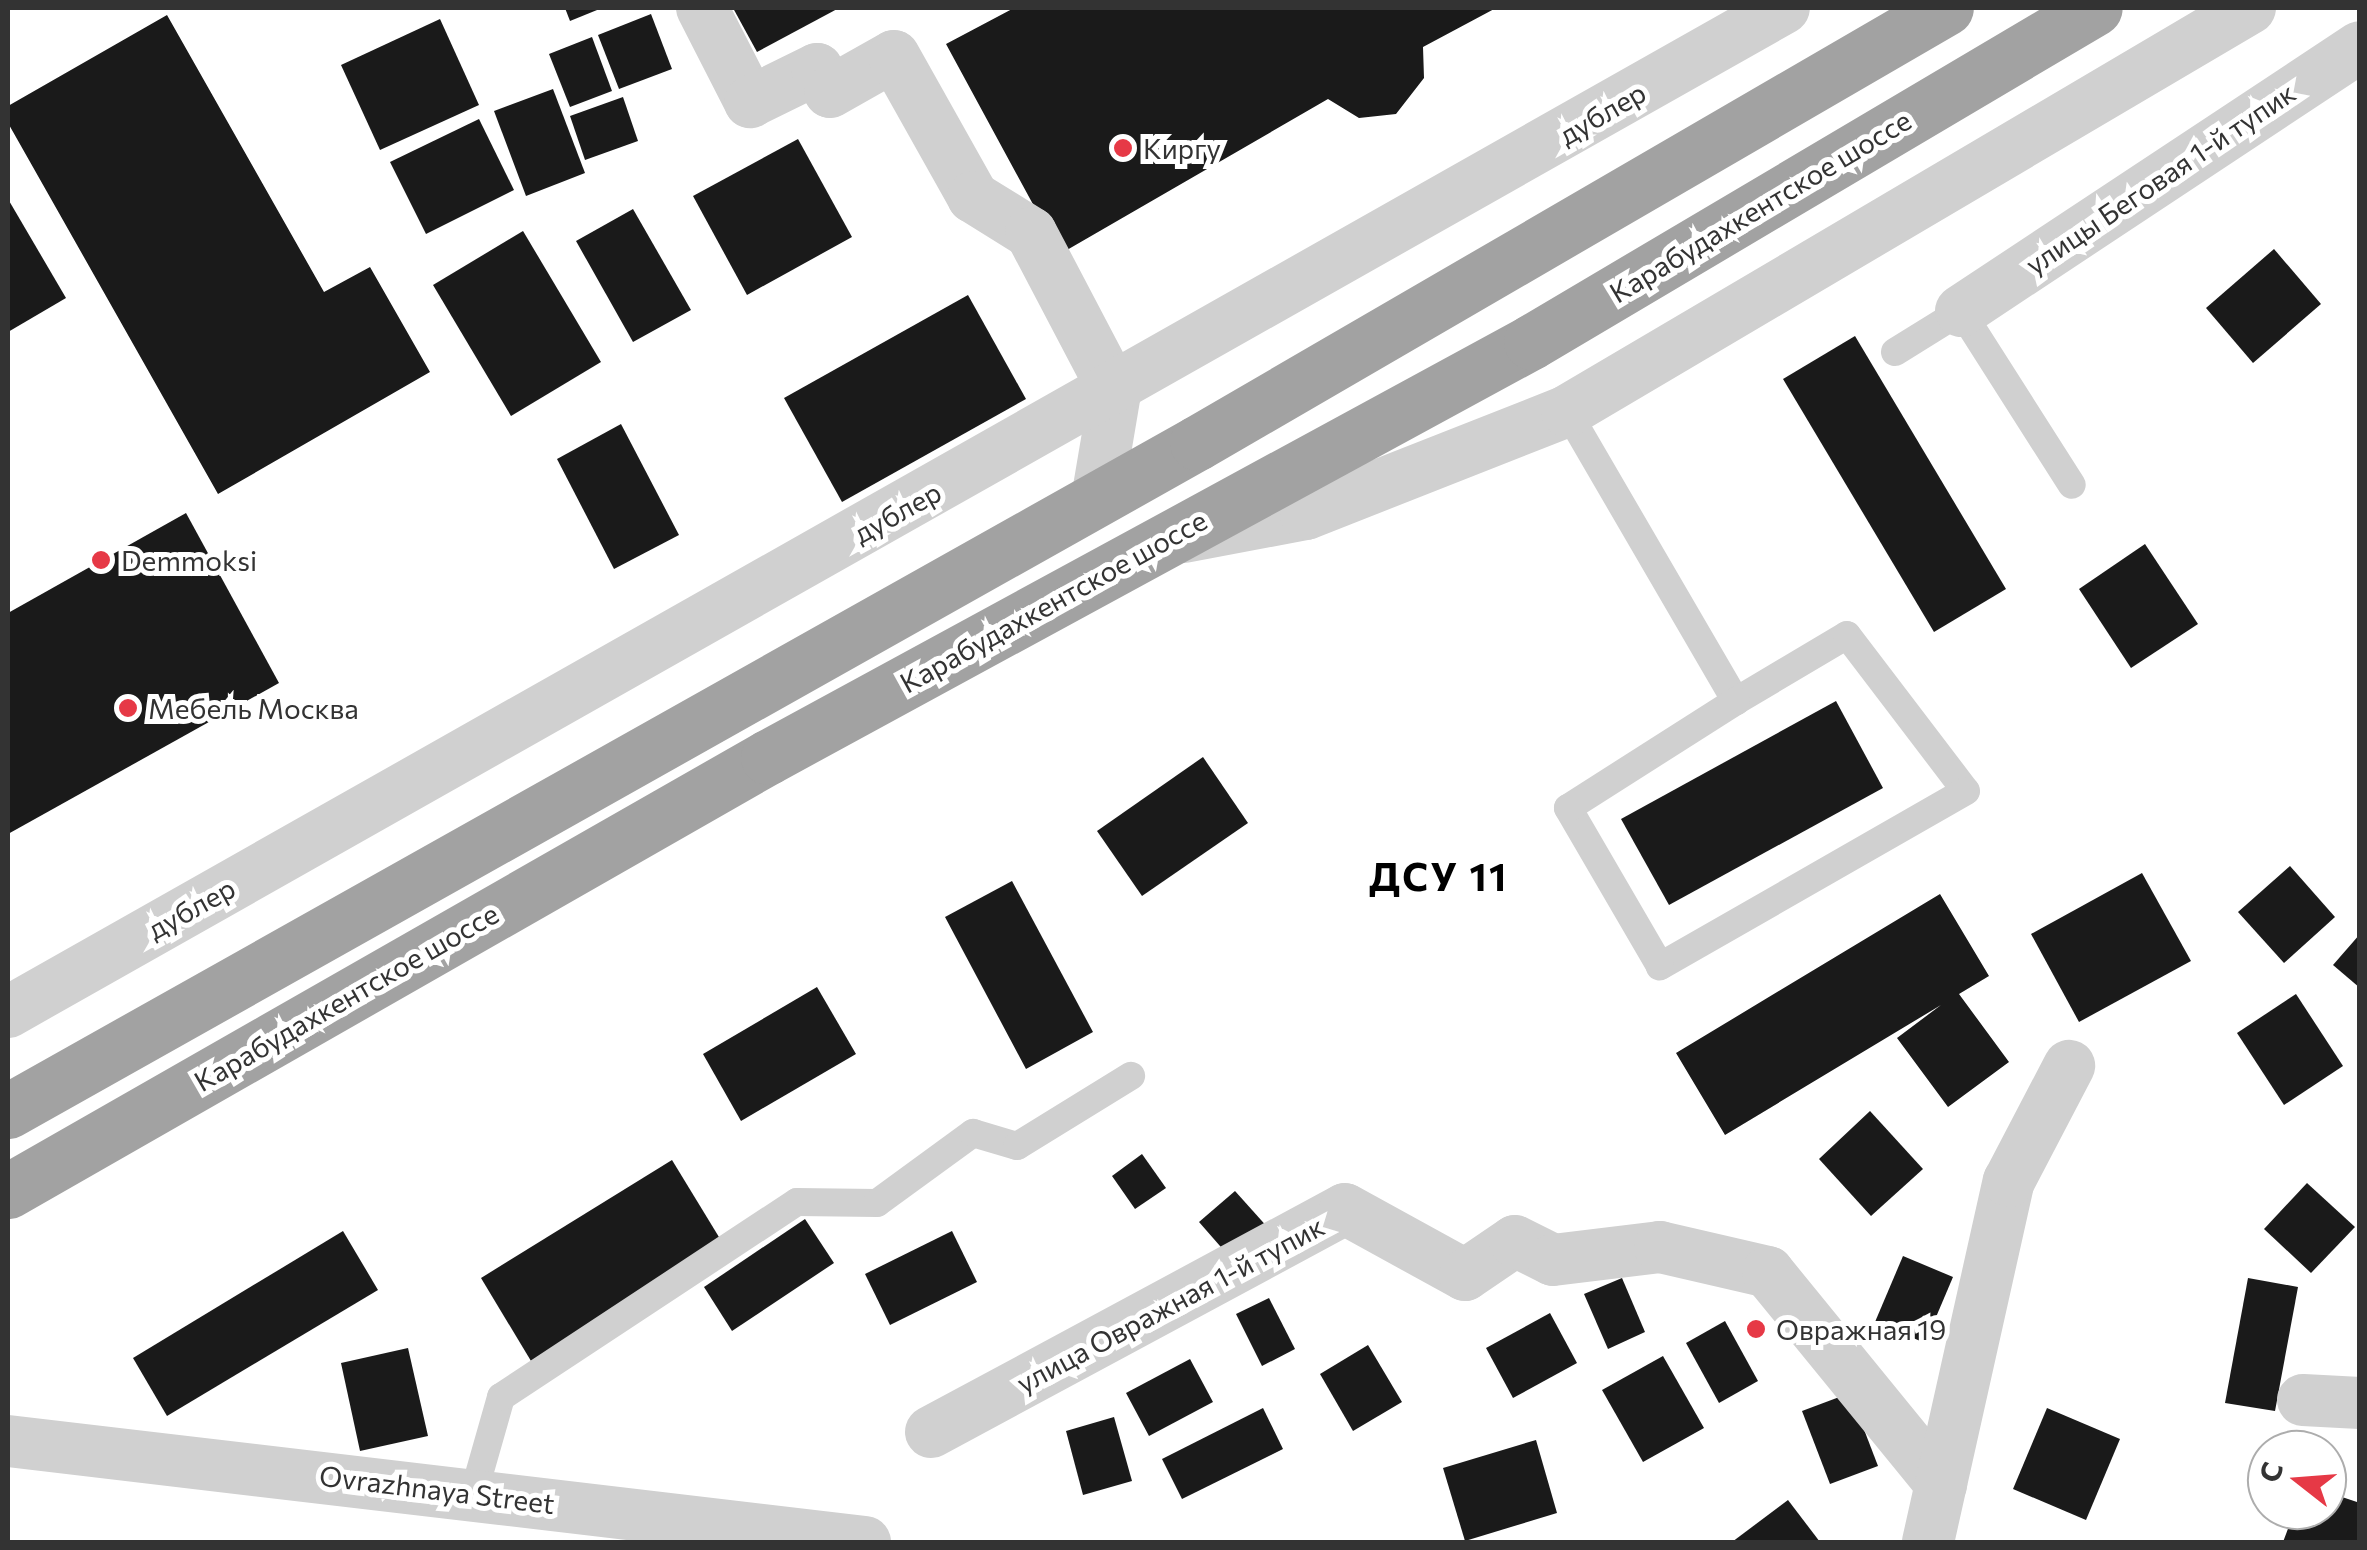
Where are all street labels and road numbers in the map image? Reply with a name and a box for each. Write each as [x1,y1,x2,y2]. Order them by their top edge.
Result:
street label: дублер [1553,75,1651,151]
street label: улицы Беговая 1-й тупик [2019,75,2301,281]
street label: Карабудахкентское шоссе [1603,103,1917,309]
street label: дублер [847,474,947,550]
street label: Карабудахкентское шоссе [894,503,1212,699]
street label: дублер [141,870,241,946]
street label: Карабудахкентское шоссе [188,896,504,1098]
street label: улица Овражная 1-й тупик [1011,1209,1329,1399]
street label: Ovrazhnaya Street [318,1458,556,1520]

